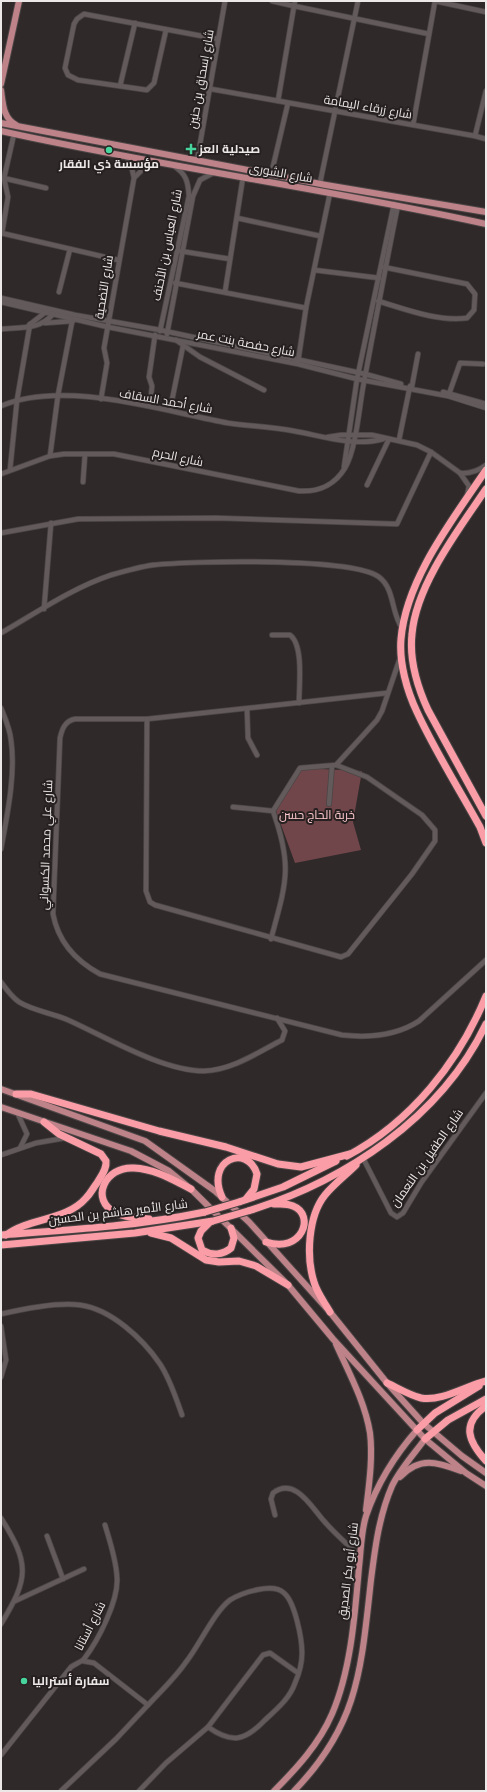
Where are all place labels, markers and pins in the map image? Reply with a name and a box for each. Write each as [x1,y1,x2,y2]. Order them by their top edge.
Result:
place label: صيدلية العز [198,140,260,157]
marker: صيدلية العز [186,144,196,154]
marker: مؤسسة ذي الفقار [104,145,114,155]
place label: مؤسسة ذي الفقار [58,155,159,174]
place label: سفارة أستراليا [32,1672,110,1689]
marker: سفارة أستراليا [19,1676,29,1686]

